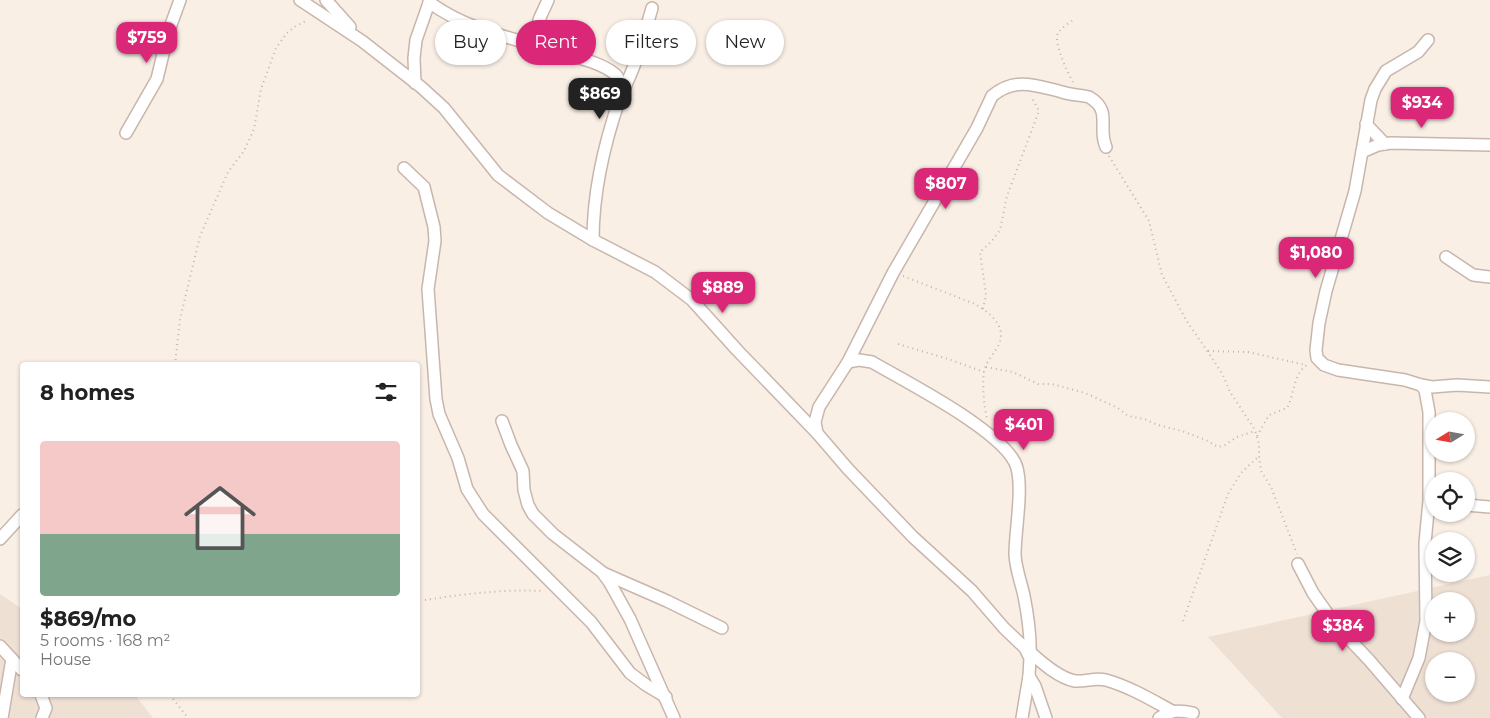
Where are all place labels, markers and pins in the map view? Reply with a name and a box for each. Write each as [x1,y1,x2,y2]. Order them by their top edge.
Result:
pin: $759 [117,22,177,64]
pin: $869 [570,78,630,120]
pin: $934 [1392,86,1452,129]
pin: $807 [916,168,976,210]
pin: $1,080 [1275,236,1357,279]
pin: $889 [693,272,753,314]
pin: $401 [994,408,1054,451]
pin: $384 [1313,610,1373,652]

